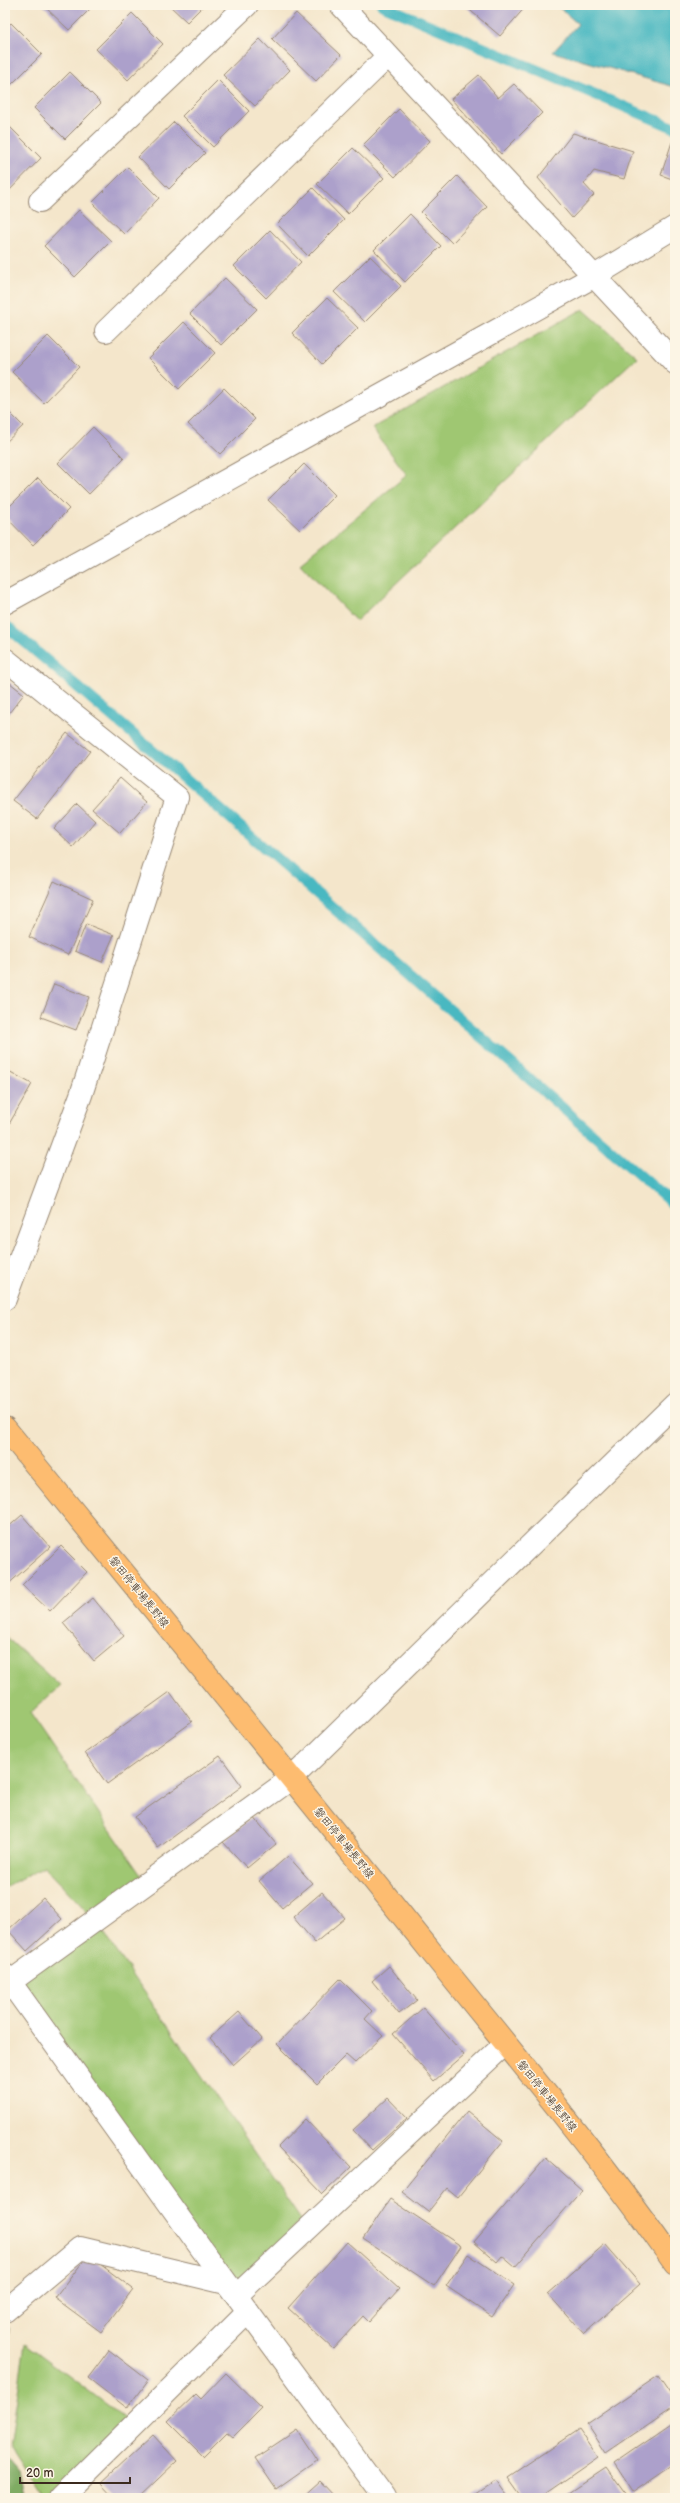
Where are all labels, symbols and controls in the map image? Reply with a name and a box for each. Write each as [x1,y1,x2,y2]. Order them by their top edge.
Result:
street label: 磐田停車場長野線 [106,1554,172,1630]
street label: 磐田停車場長野線 [311,1805,377,1881]
street label: 磐田停車場長野線 [514,2058,580,2134]
scale bar [20,2459,130,2485]
text: 20 m [26,2466,53,2481]

